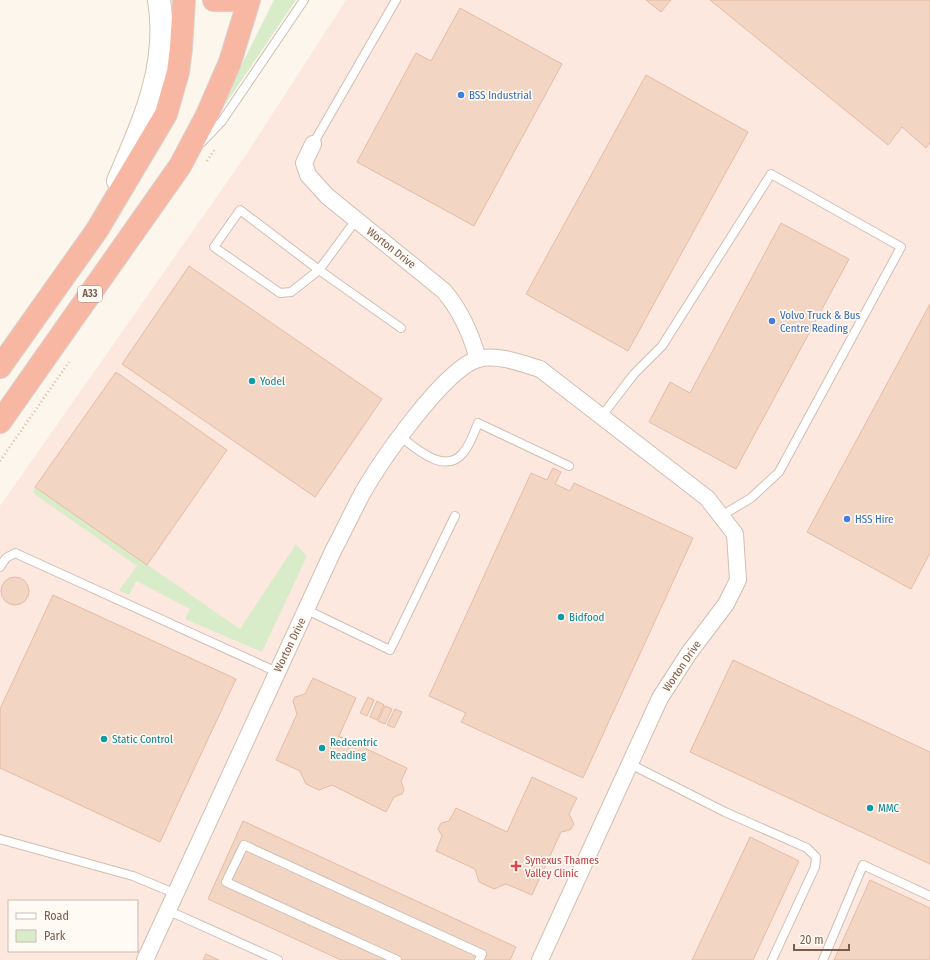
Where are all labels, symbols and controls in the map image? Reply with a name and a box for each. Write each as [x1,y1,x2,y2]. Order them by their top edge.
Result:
place label: BSS Industrial [469,89,532,102]
marker: BSS Industrial [456,90,466,100]
street label: Worton Drive [364,225,418,271]
road number: A33 [78,286,102,302]
place label: Volvo Truck & Bus Centre Reading [780,309,861,335]
marker: Volvo Truck & Bus Centre Reading [767,316,777,326]
place label: Yodel [260,375,285,388]
marker: Yodel [247,376,257,386]
place label: HSS Hire [855,513,893,526]
marker: HSS Hire [842,514,852,524]
place label: Bidfood [569,611,604,624]
marker: Bidfood [556,612,566,622]
street label: Worton Drive [271,616,309,674]
street label: Worton Drive [660,638,704,694]
place label: Static Control [112,733,173,746]
marker: Static Control [99,734,109,744]
place label: Redcentric Reading [330,736,378,762]
marker: Redcentric Reading [317,743,327,753]
place label: MMC [878,802,900,815]
marker: MMC [865,803,875,813]
place label: Synexus Thames Valley Clinic [525,854,599,880]
marker: Synexus Thames Valley Clinic [510,860,522,872]
legend [8,900,138,952]
text: Road [44,909,69,923]
scale bar [794,926,849,952]
text: Park [44,929,66,943]
text: 20 m [800,933,824,947]

